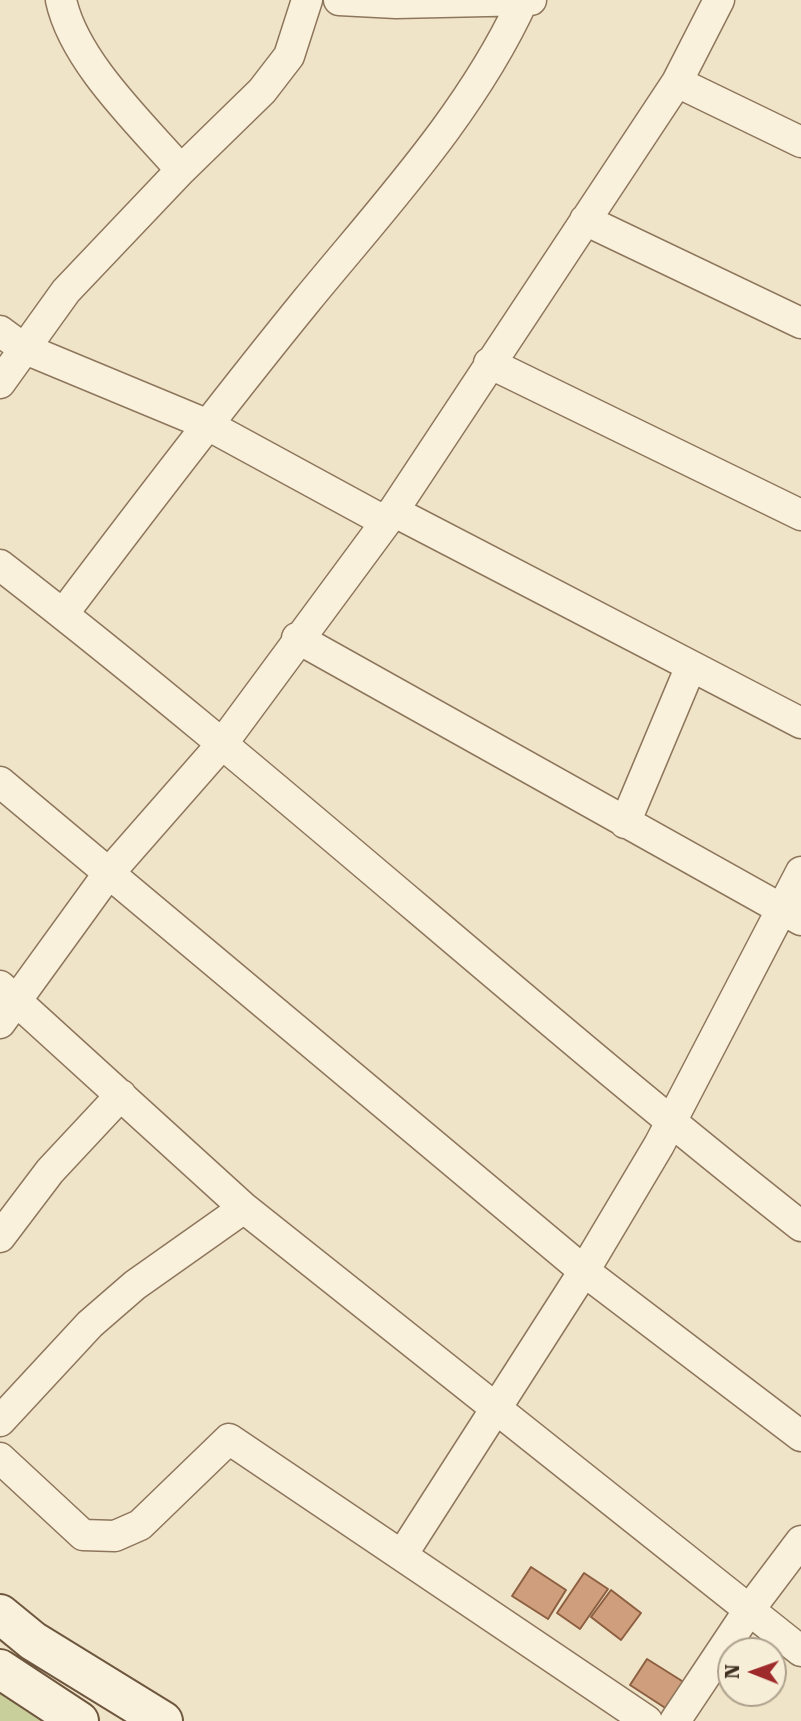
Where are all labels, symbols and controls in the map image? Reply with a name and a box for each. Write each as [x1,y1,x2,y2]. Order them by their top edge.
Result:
north arrow [717,1637,787,1707]
text: N [721,1664,744,1679]

